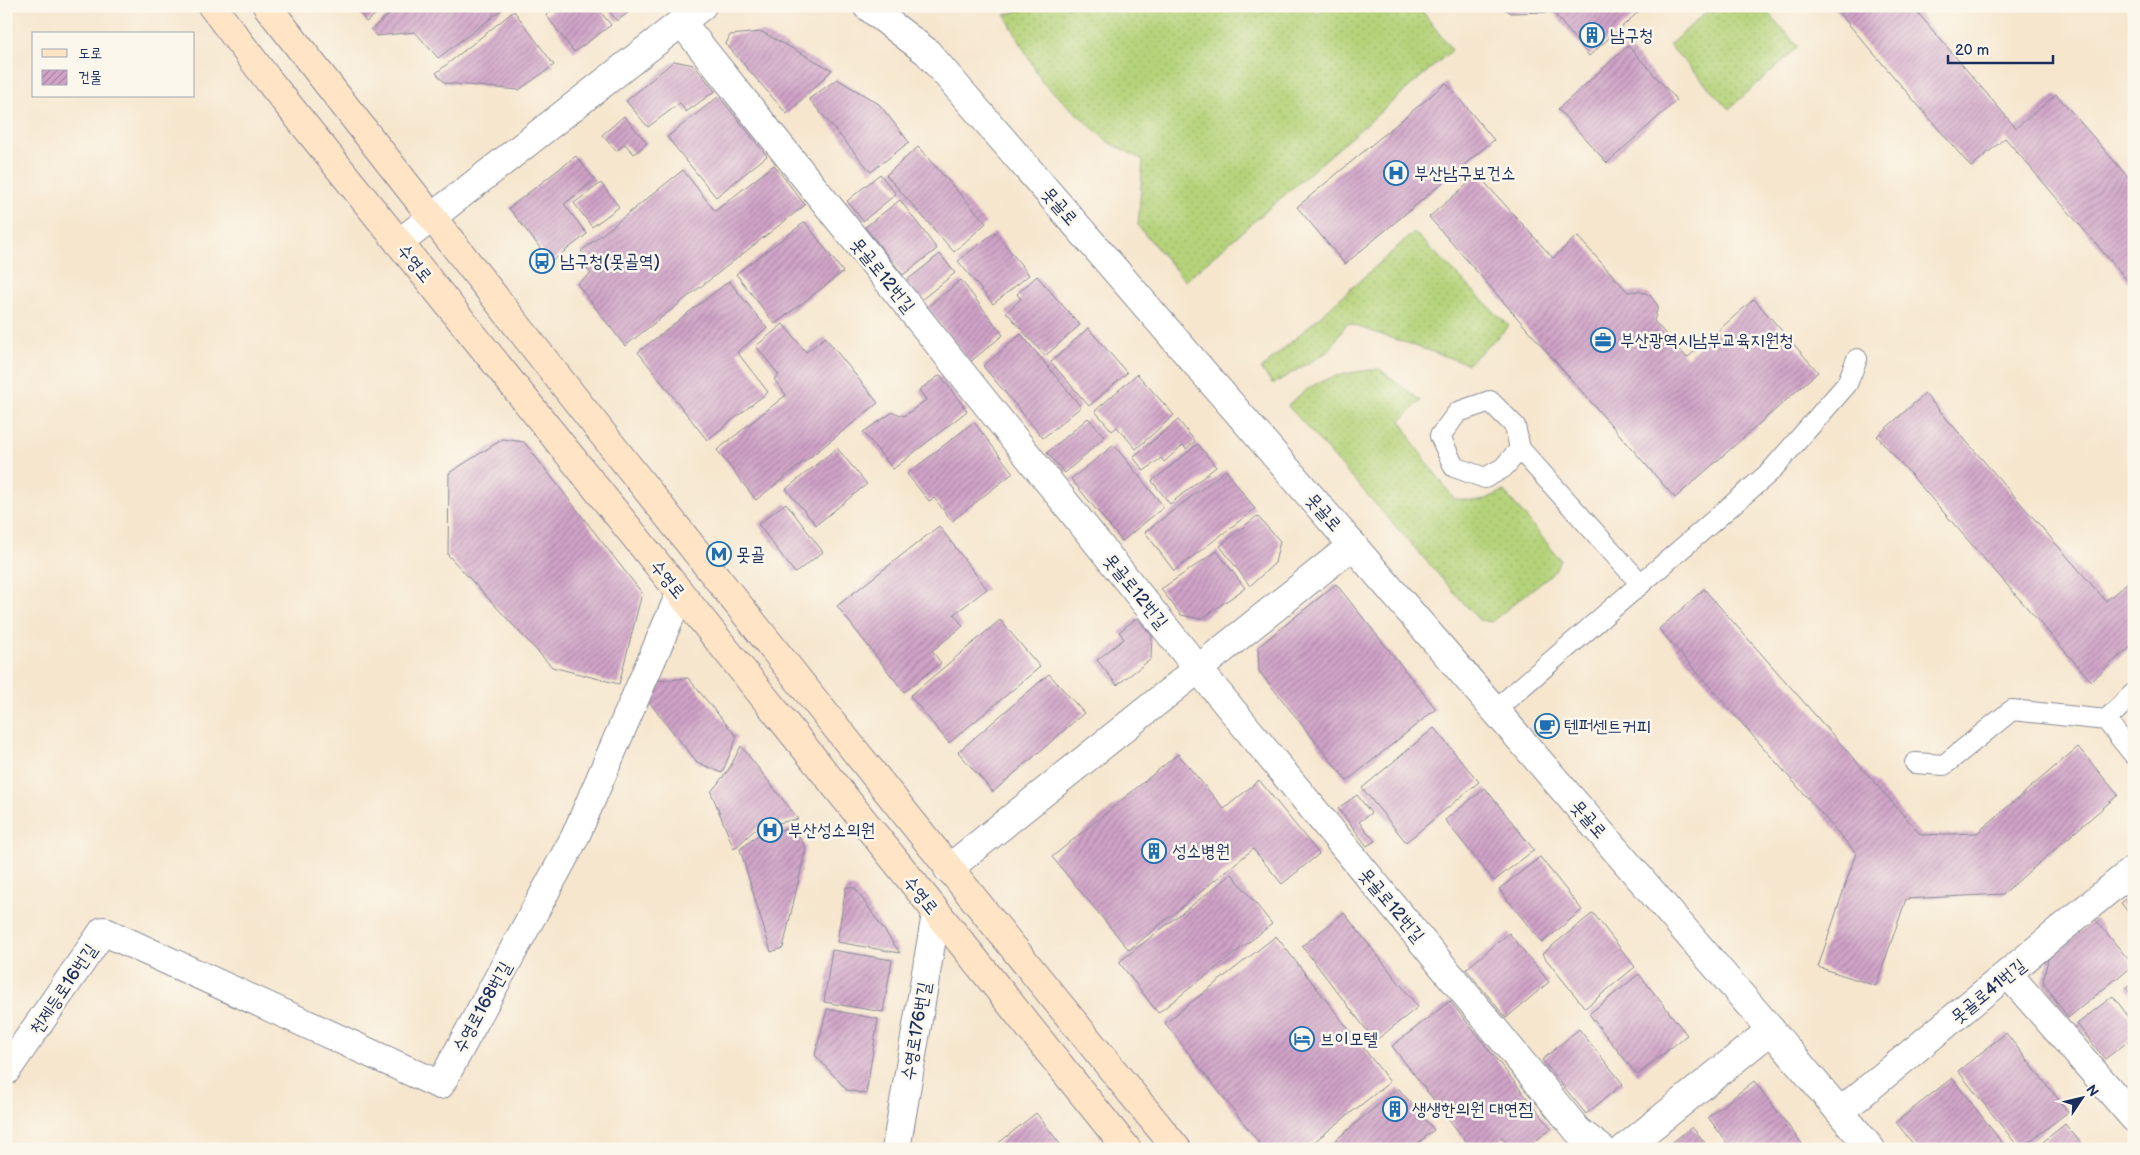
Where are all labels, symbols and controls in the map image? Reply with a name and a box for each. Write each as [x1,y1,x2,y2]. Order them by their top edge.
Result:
building icon: 남구청 [1579,22,1605,48]
place label: 남구청 [1610,25,1653,46]
legend [32,32,195,98]
scale bar [1948,32,2052,64]
text: 20 m [1955,41,1989,60]
text: 도로 [78,44,102,63]
text: 건물 [78,68,102,87]
hospital icon: 부산남구보건소 [1383,160,1409,186]
place label: 부산남구보건소 [1414,163,1515,184]
street label: 못골로 [1037,183,1082,230]
street label: 못골로12번길 [846,234,919,317]
street label: 수영로 [393,240,436,287]
bus stop icon: 남구청(못골역) [529,248,555,274]
place label: 남구청(못골역) [560,251,660,272]
office icon: 부산광역시남부교육지원청 [1590,327,1616,353]
place label: 부산광역시남부교육지원청 [1620,330,1794,351]
street label: 못골로 [1301,489,1346,536]
metro station icon: 못골 [706,541,732,567]
place label: 못골 [736,544,765,565]
street label: 못골로12번길 [1099,550,1172,633]
street label: 수영로 [646,556,689,603]
cafe icon: 텐퍼센트커피 [1534,713,1560,739]
place label: 텐퍼센트커피 [1564,716,1651,737]
street label: 못골로 [1566,796,1611,843]
hospital icon: 부산성소의원 [757,817,783,843]
place label: 부산성소의원 [788,820,875,841]
building icon: 성소병원 [1141,838,1167,864]
place label: 성소병원 [1172,841,1230,862]
street label: 못골로12번길 [1355,864,1429,947]
street label: 수영로 [899,872,942,919]
street label: 천제등로16번길 [25,940,102,1039]
street label: 못골로41번길 [1947,954,2030,1028]
street label: 수영로168번길 [449,958,516,1056]
street label: 수영로176번길 [898,980,936,1082]
hotel icon: 브이모텔 [1289,1026,1315,1052]
place label: 브이모텔 [1320,1029,1378,1050]
north arrow [2058,1072,2108,1122]
text: N [2082,1082,2102,1100]
building icon: 생생한의원 대연점 [1382,1096,1408,1122]
place label: 생생한의원 대연점 [1412,1099,1533,1120]

